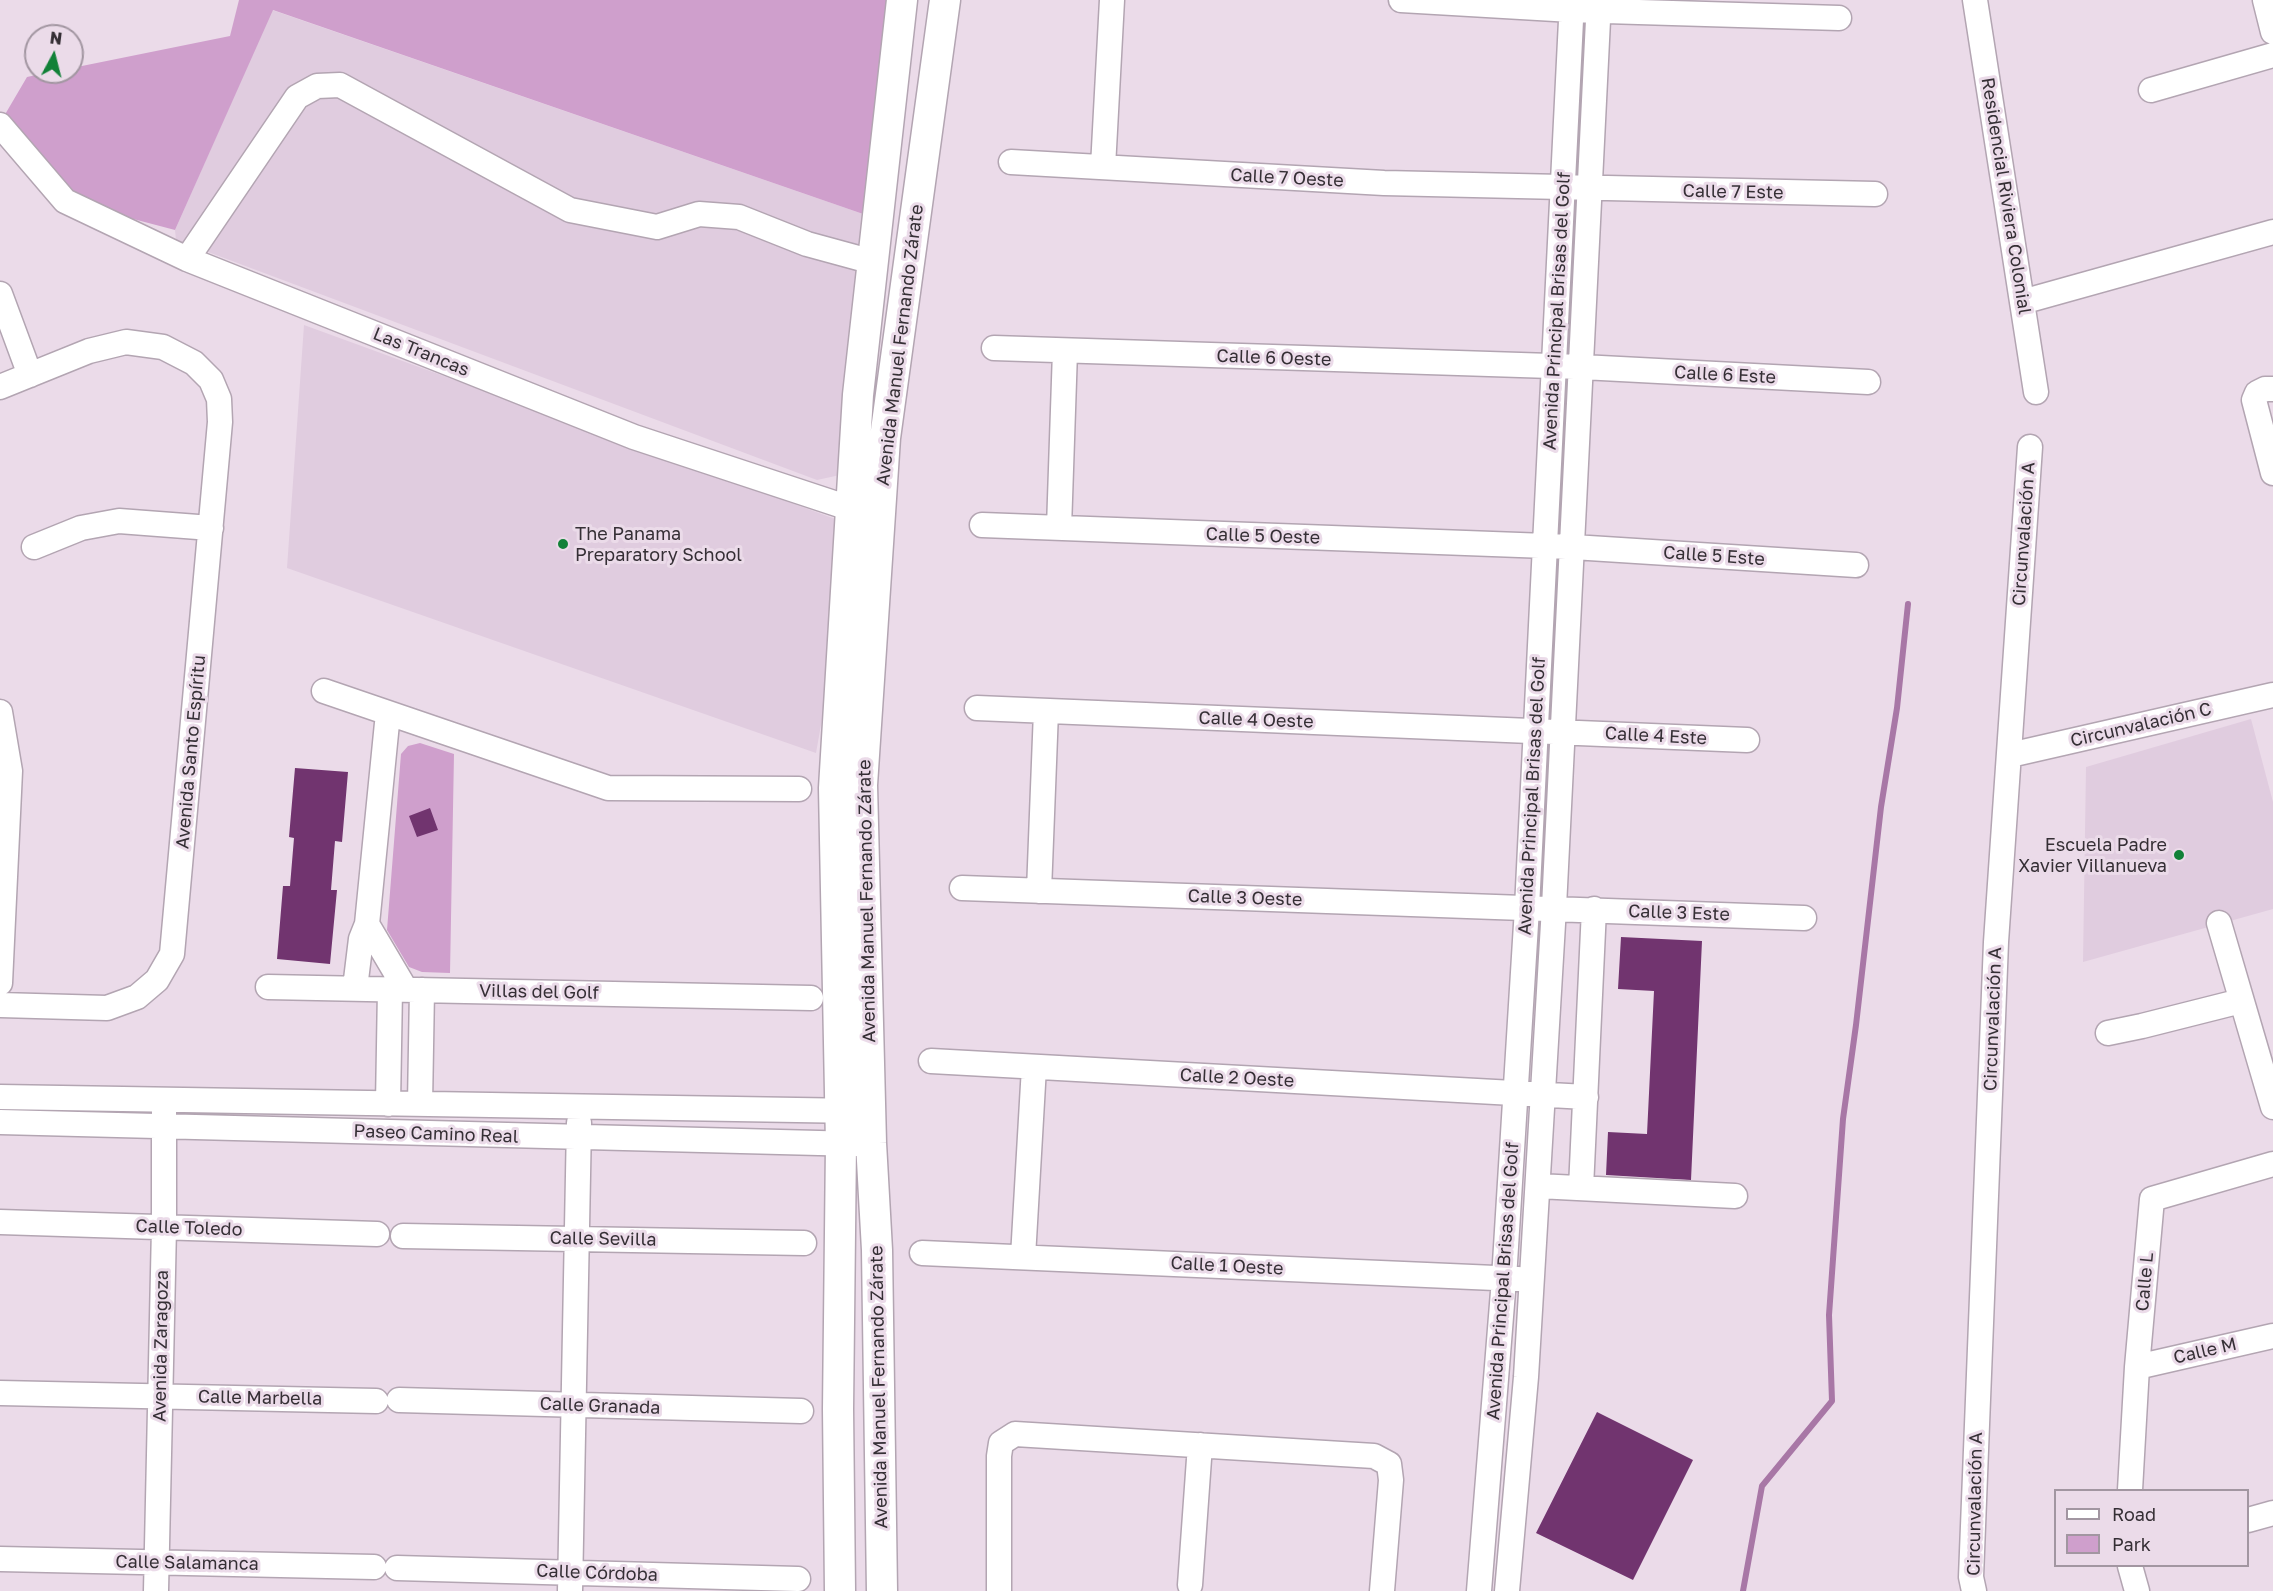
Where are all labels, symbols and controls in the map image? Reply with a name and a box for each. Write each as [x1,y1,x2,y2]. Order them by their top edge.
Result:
north arrow [24,24,84,84]
text: N [49,27,63,49]
street label: Residencial Riviera Colonial [1977,76,2035,316]
street label: Calle 7 Oeste [1230,164,1344,192]
street label: Avenida Principal Brisas del Golf [1539,171,1575,451]
street label: Calle 7 Este [1682,180,1784,204]
street label: Avenida Manuel Fernando Zárate [872,203,928,487]
street label: Las Trancas [370,323,472,381]
street label: Calle 6 Oeste [1216,345,1332,371]
street label: Calle 6 Este [1673,362,1777,388]
street label: Circunvalación A [2008,461,2040,607]
place label: The Panama Preparatory School [575,523,742,566]
street label: Calle 5 Oeste [1205,523,1321,549]
marker: The Panama Preparatory School [556,537,570,551]
street label: Calle 5 Este [1662,542,1766,570]
street label: Avenida Santo Espíritu [172,654,210,850]
street label: Avenida Principal Brisas del Golf [1514,656,1550,936]
street label: Circunvalación C [2068,698,2214,752]
street label: Calle 4 Oeste [1198,707,1314,733]
street label: Calle 4 Este [1604,723,1708,749]
street label: Avenida Manuel Fernando Zárate [854,759,880,1043]
place label: Escuela Padre Xavier Villanueva [2018,834,2167,876]
marker: Escuela Padre Xavier Villanueva [2172,848,2186,862]
street label: Calle 3 Oeste [1187,885,1303,911]
street label: Calle 3 Este [1628,900,1730,926]
street label: Circunvalación A [1980,947,2006,1091]
street label: Villas del Golf [479,980,599,1004]
street label: Calle 2 Oeste [1179,1064,1295,1092]
street label: Paseo Camino Real [353,1120,519,1148]
street label: Avenida Principal Brisas del Golf [1483,1141,1523,1421]
street label: Calle Toledo [135,1215,243,1241]
street label: Calle Sevilla [549,1227,657,1251]
street label: Avenida Manuel Fernando Zárate [866,1245,892,1529]
street label: Calle 1 Oeste [1170,1252,1284,1280]
street label: Calle L [2132,1252,2158,1312]
street label: Avenida Zaragoza [149,1270,173,1422]
street label: Calle M [2171,1333,2239,1369]
street label: Calle Marbella [198,1386,322,1410]
street label: Calle Granada [539,1393,661,1419]
street label: Circunvalación A [1963,1432,1987,1576]
legend [2054,1489,2249,1567]
text: Road [2112,1503,2156,1525]
text: Park [2112,1533,2151,1555]
street label: Calle Salamanca [115,1551,259,1575]
street label: Calle Córdoba [536,1560,658,1586]

